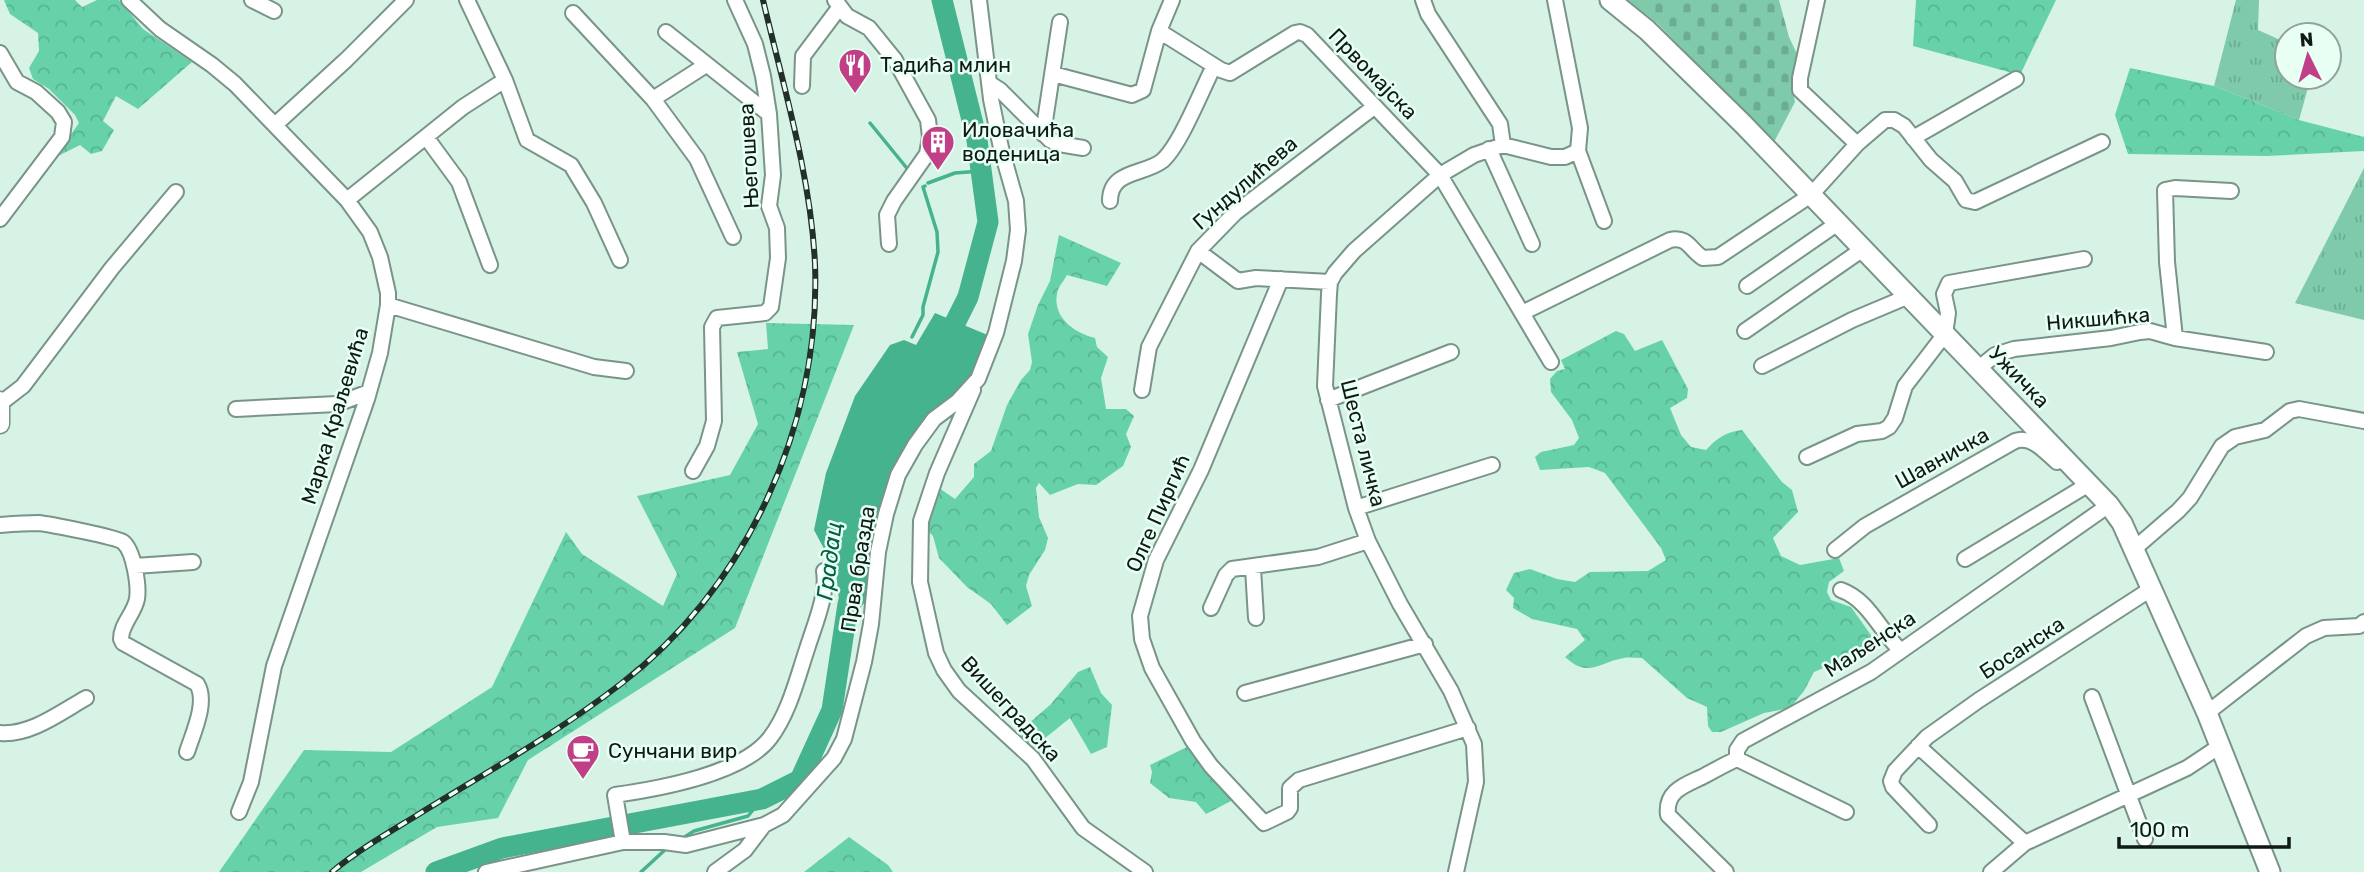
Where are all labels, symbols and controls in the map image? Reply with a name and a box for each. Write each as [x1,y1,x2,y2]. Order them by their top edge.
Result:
north arrow [2273,21,2343,91]
street label: Првомајска [1324,23,1423,124]
text: N [2299,28,2314,52]
restaurant icon: Тадића млин [836,46,874,95]
place label: Тадића млин [880,52,1011,77]
street label: Његошева [733,103,764,209]
place label: Иловачића воденица [962,117,1074,166]
building icon: Иловачића воденица [919,123,957,172]
street label: Гундулићева [1187,131,1302,235]
street label: Никшићка [2045,302,2151,335]
street label: Марка Краљевића [296,324,373,507]
street label: Ужичка [1984,341,2055,413]
street label: Шеста личка [1336,377,1391,509]
street label: Шавничка [1890,422,1993,494]
street label: Олге Пиргић [1120,450,1195,576]
street label: Прва бразда [835,504,880,634]
water label: Градац [810,520,848,602]
street label: Маљенска [1819,605,1920,682]
street label: Босанска [1975,611,2069,684]
street label: Вишеградска [956,651,1067,767]
cafe icon: Сунчани вир [564,732,602,781]
place label: Сунчани вир [608,738,737,763]
scale bar [2119,806,2289,850]
text: 100 m [2130,817,2189,842]

